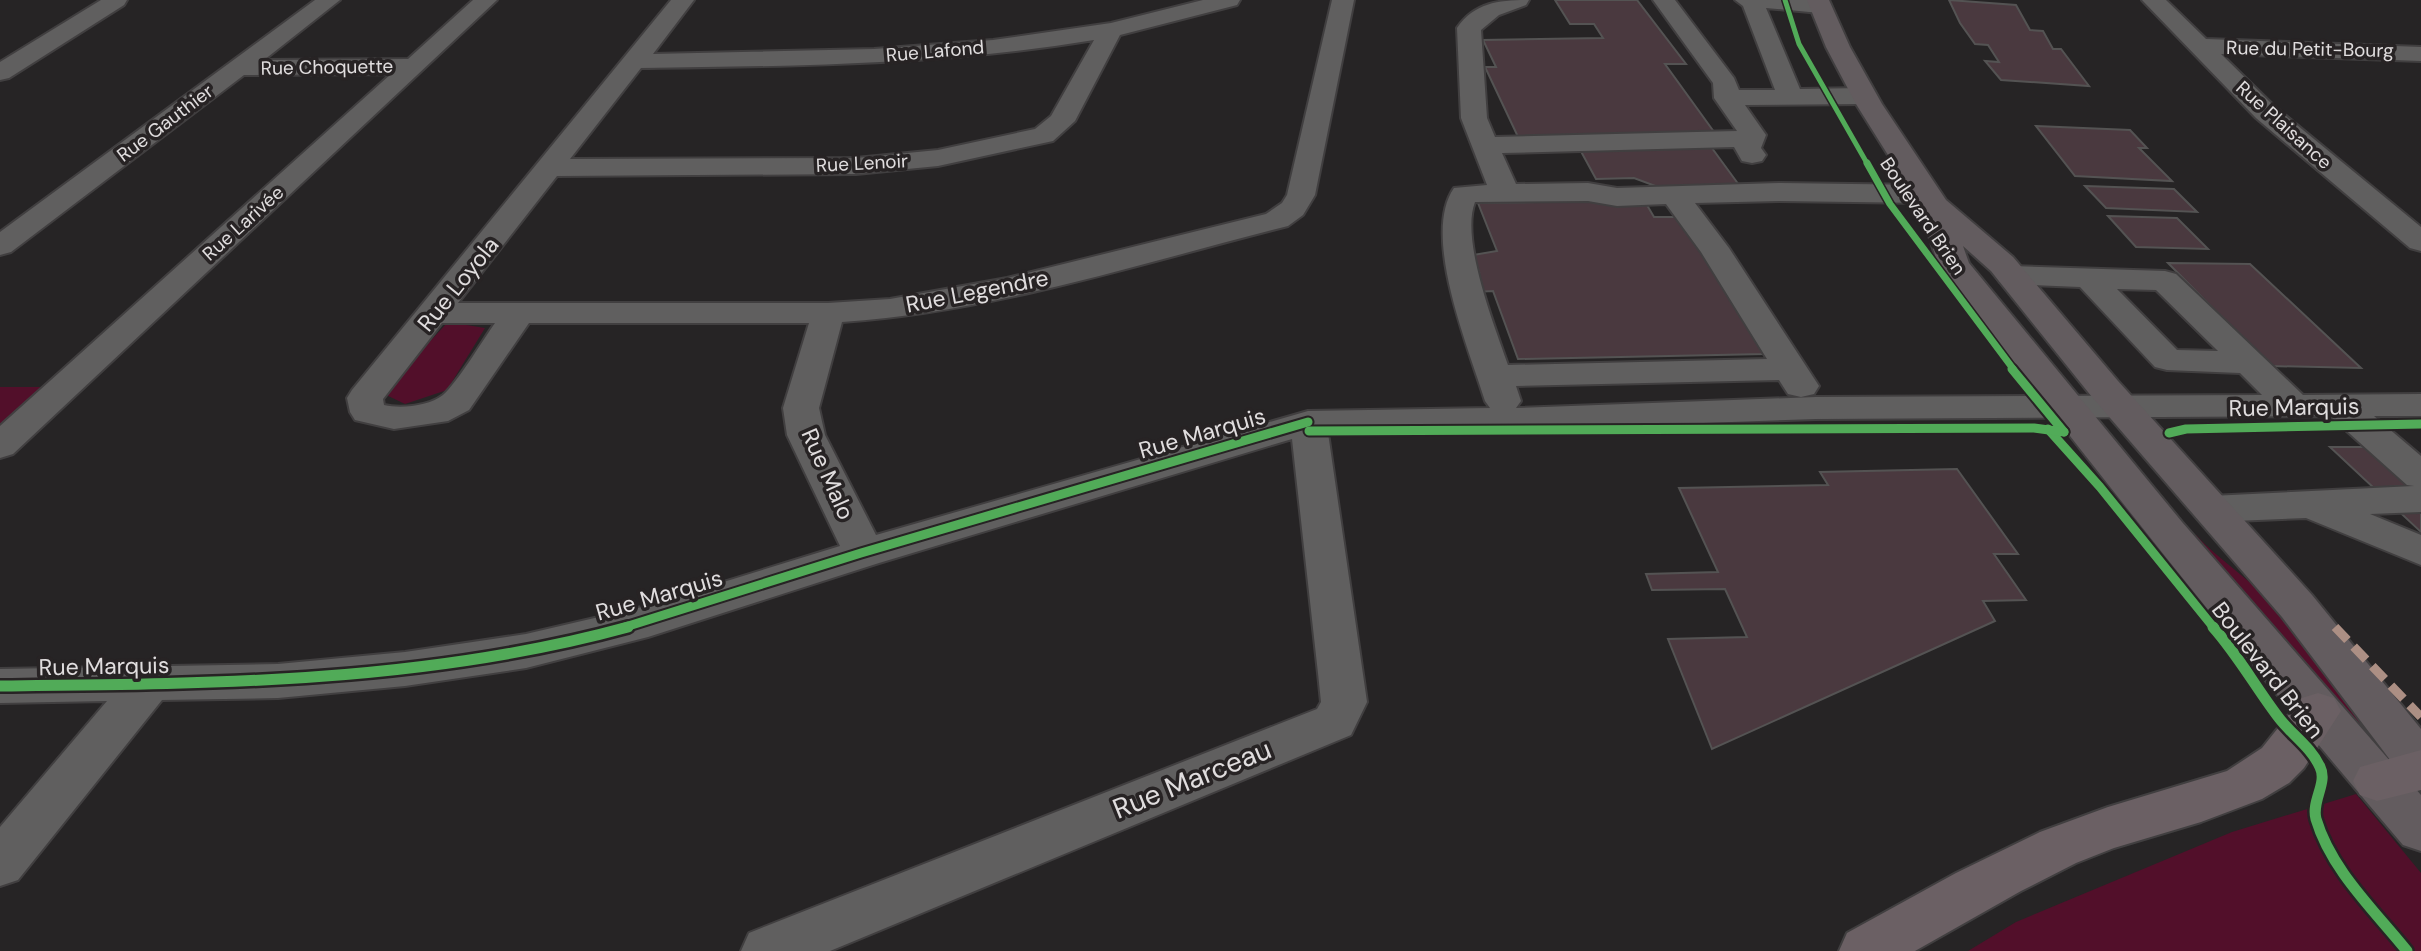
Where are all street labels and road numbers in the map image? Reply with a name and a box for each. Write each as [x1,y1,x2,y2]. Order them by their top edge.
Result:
street label: Rue Lafond [885,34,985,68]
street label: Rue du Petit-Bourg [2226,35,2394,63]
street label: Rue Choquette [261,53,393,81]
street label: Rue Plaisance [2231,75,2337,175]
street label: Rue Gauthier [112,79,218,167]
street label: Rue Lenoir [815,148,909,178]
street label: Boulevard Brien [1874,152,1972,280]
street label: Rue Larivée [197,180,289,266]
street label: Rue Loyola [411,231,505,337]
street label: Rue Legendre [903,262,1051,320]
street label: Rue Marquis [2228,391,2360,423]
street label: Rue Marquis [1135,401,1269,465]
street label: Rue Malo [795,424,861,524]
street label: Rue Marquis [592,563,726,627]
street label: Boulevard Brien [2205,596,2331,744]
street label: Rue Marquis [38,650,170,682]
street label: Rue Marceau [1107,730,1277,828]

